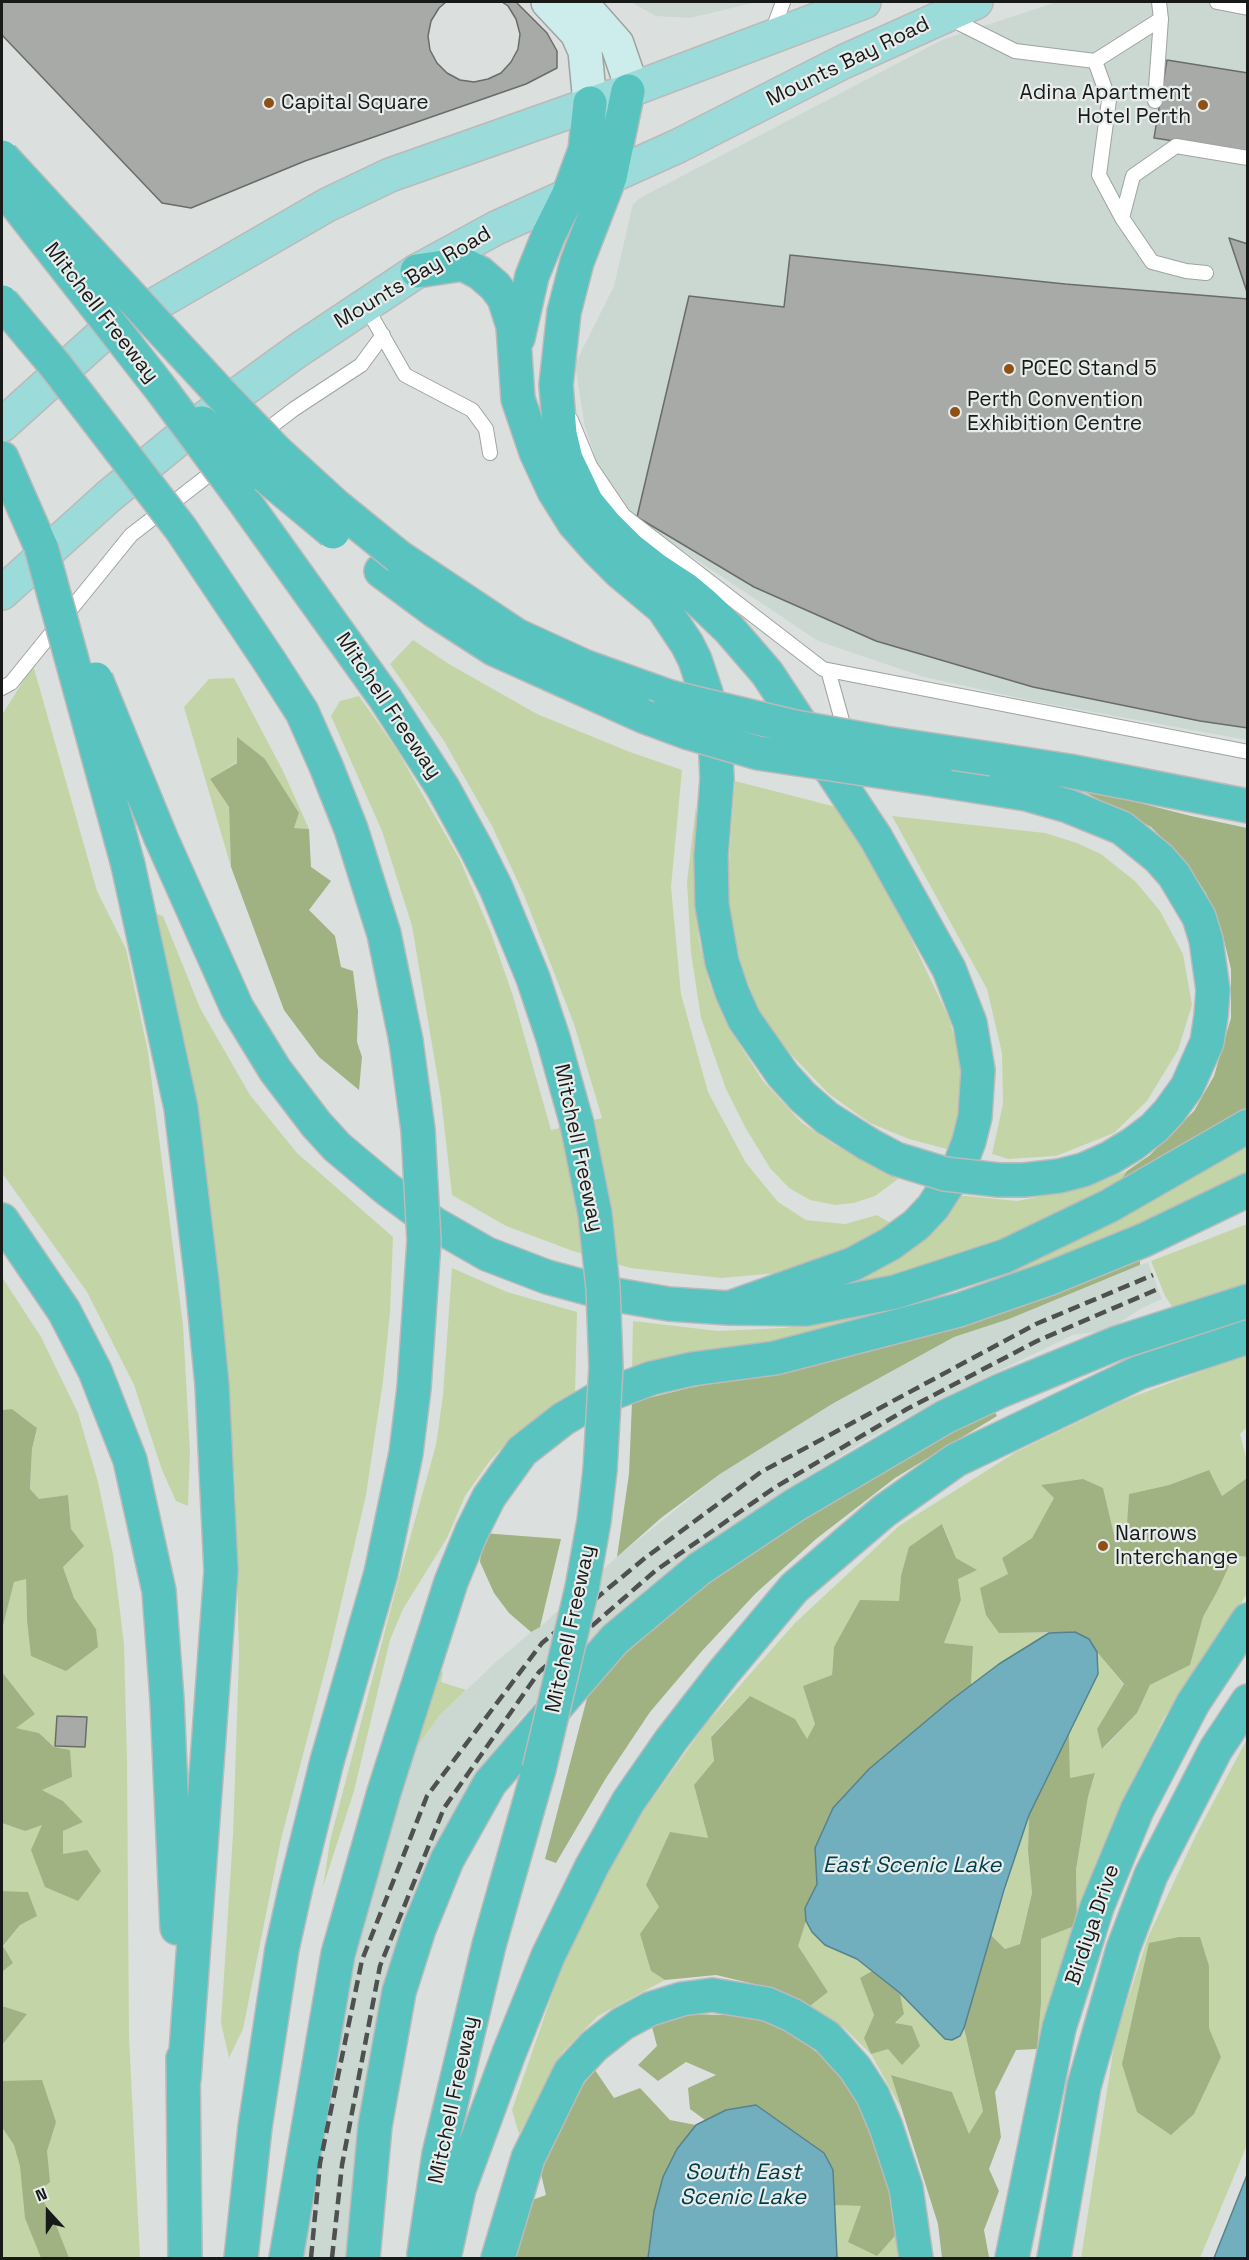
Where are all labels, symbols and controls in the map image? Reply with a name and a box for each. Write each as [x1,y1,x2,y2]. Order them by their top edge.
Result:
street label: Mounts Bay Road [762,12,934,112]
place label: Adina Apartment Hotel Perth [1020,80,1191,130]
place label: Capital Square [281,90,429,116]
marker: Capital Square [262,96,276,110]
marker: Adina Apartment Hotel Perth [1196,98,1210,112]
street label: Mounts Bay Road [330,221,496,335]
street label: Mitchell Freeway [38,238,164,388]
place label: PCEC Stand 5 [1021,356,1157,382]
marker: PCEC Stand 5 [1002,362,1016,376]
place label: Perth Convention Exhibition Centre [967,387,1143,437]
marker: Perth Convention Exhibition Centre [948,405,962,419]
street label: Mitchell Freeway [330,628,446,784]
street label: Mitchell Freeway [548,1062,608,1234]
place label: Narrows Interchange [1115,1521,1238,1571]
marker: Narrows Interchange [1096,1539,1110,1553]
street label: Mitchell Freeway [541,1543,601,1715]
water label: East Scenic Lake [823,1853,1001,1879]
street label: Birdiya Drive [1061,1861,1125,1989]
street label: Mitchell Freeway [424,2014,484,2186]
water label: South East Scenic Lake [680,2160,806,2212]
north arrow [18,2182,78,2242]
text: N [33,2183,50,2206]

